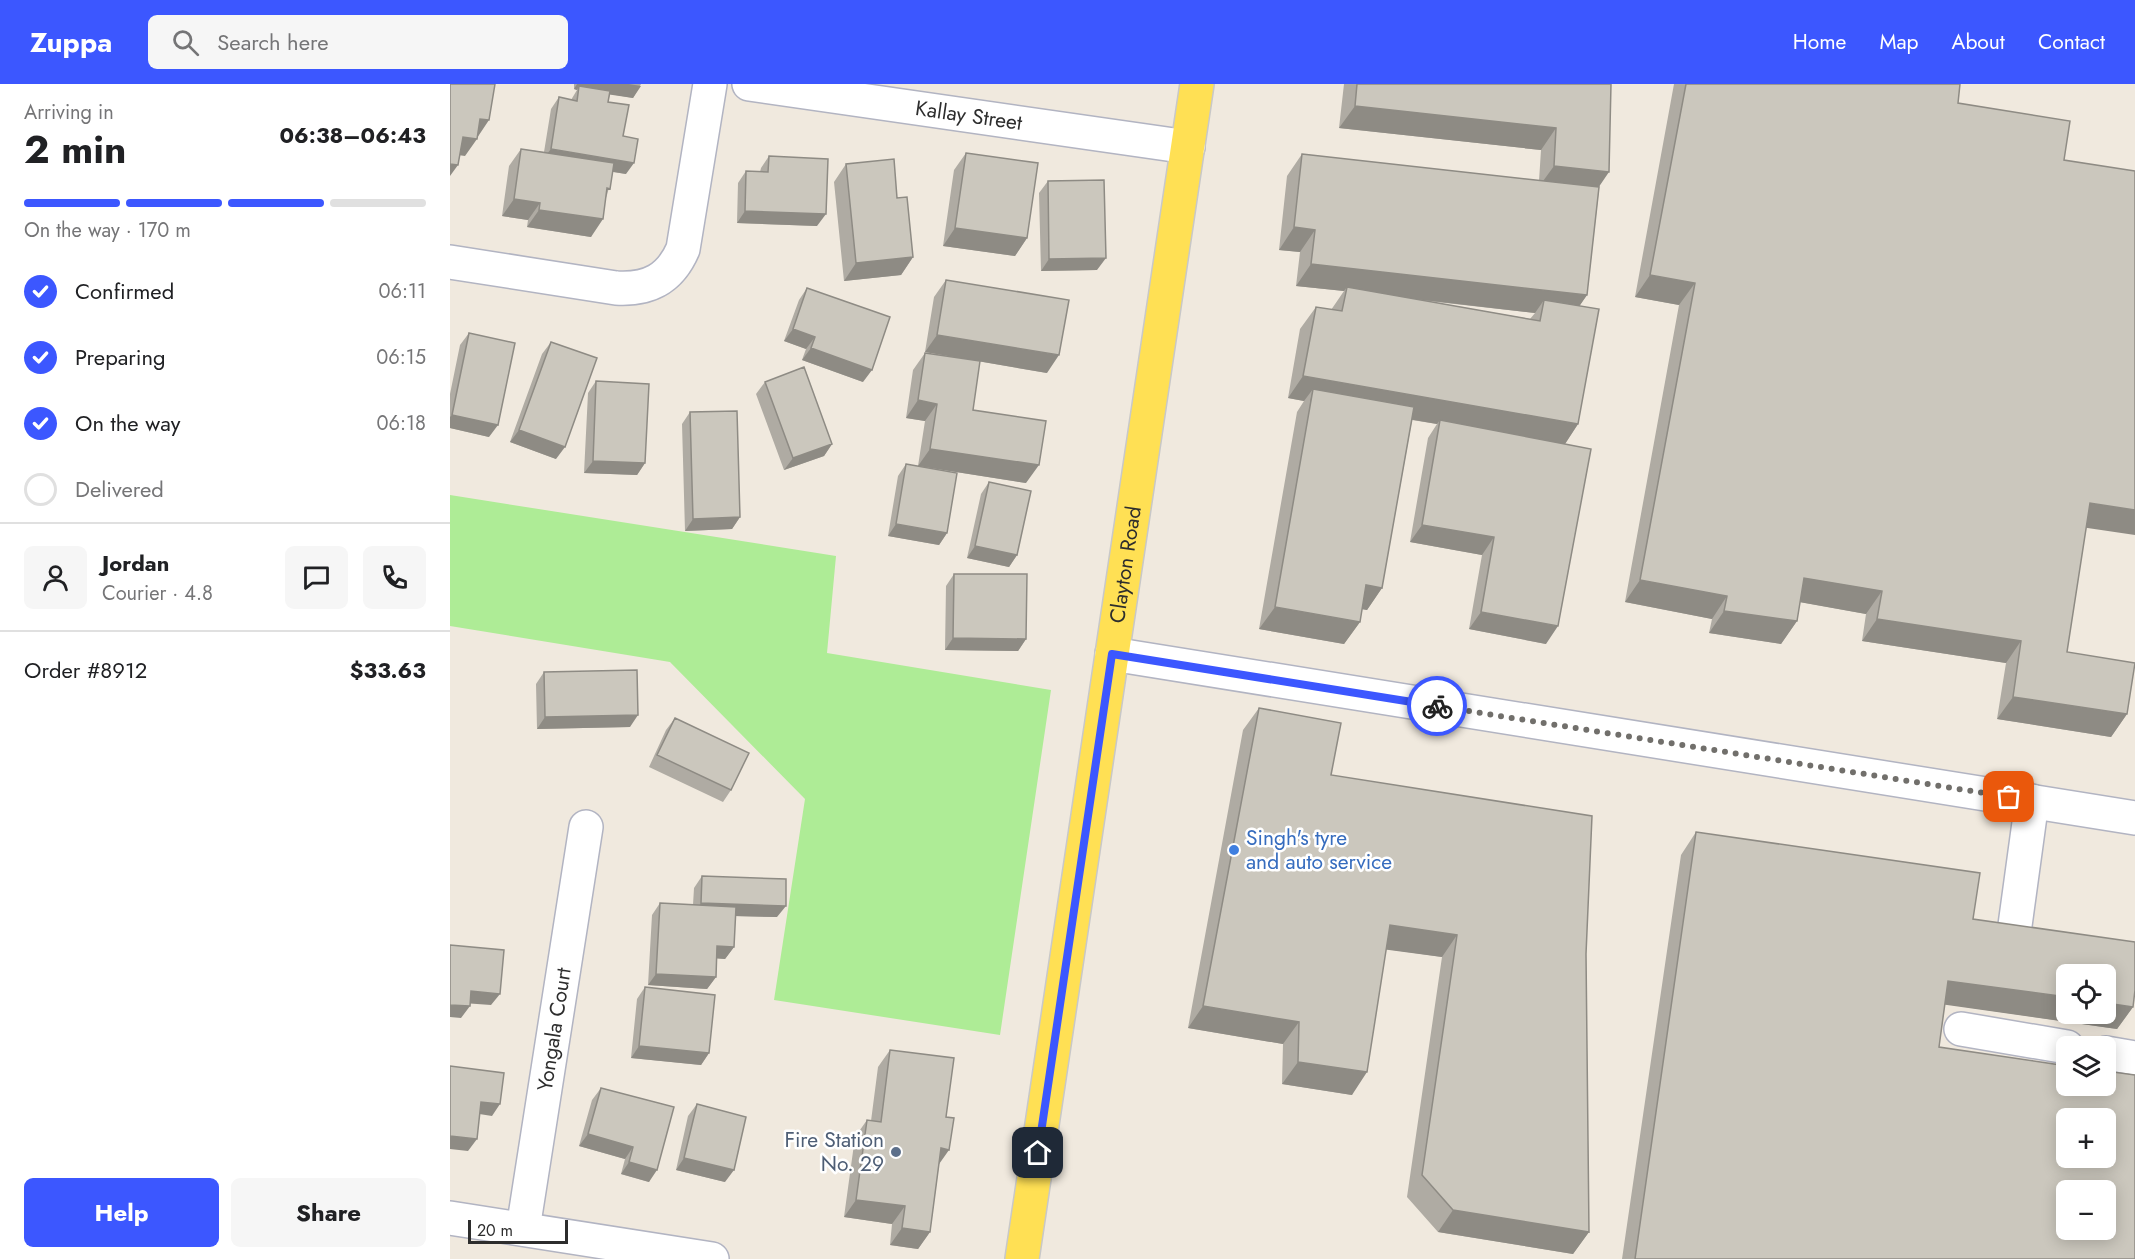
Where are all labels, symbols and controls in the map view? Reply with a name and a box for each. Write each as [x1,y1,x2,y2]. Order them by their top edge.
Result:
search box [148,15,568,69]
text: Zuppa [30,22,112,63]
icon: search [169,26,202,59]
text: Search here [217,26,329,58]
text: Home [1793,27,1846,57]
text: Map [1879,27,1919,57]
text: About [1952,27,2005,57]
text: Contact [2038,27,2105,57]
street label: Kallay Street [913,93,1024,138]
text: Arriving in [24,98,114,127]
text: 06:38–06:43 [280,119,426,151]
text: 2 min [24,121,126,178]
text: On the way · 170 m [24,216,191,245]
icon: check [24,275,57,308]
text: Confirmed [75,275,174,307]
text: 06:11 [378,277,426,306]
icon: check [24,341,57,374]
text: Preparing [75,341,166,373]
text: 06:15 [376,343,426,372]
icon: check [24,407,57,440]
text: On the way [75,407,180,439]
text: 06:18 [377,409,426,438]
text: Delivered [75,473,164,505]
street label: Clayton Road [1102,504,1149,625]
button: person [24,546,87,609]
button: chat [285,546,348,609]
button: phone [363,546,426,609]
text: Jordan [102,547,169,579]
text: Courier · 4.8 [102,579,213,608]
text: Order #8912 [24,654,147,686]
text: $33.63 [350,654,426,686]
courier [1407,676,1467,736]
icon: bike [1421,690,1454,723]
pin [1983,771,2034,822]
icon: bag [1992,780,2025,813]
place label: Singh's tyre and auto service [1246,823,1392,877]
marker: Singh's tyre and auto service [1227,843,1241,857]
map controls [2056,964,2116,1240]
button: locate [2056,964,2116,1024]
street label: Yongala Court [530,966,579,1093]
button: layers [2056,1036,2116,1096]
button: + [2056,1108,2116,1168]
place label: Fire Station No. 29 [784,1125,884,1179]
pin [1012,1127,1063,1178]
icon: home [1021,1136,1054,1169]
marker: Fire Station No. 29 [889,1145,903,1159]
button: Help [24,1178,219,1247]
button: Share [231,1178,426,1247]
button: − [2056,1180,2116,1240]
scale bar [468,1217,568,1244]
text: 20 m [477,1219,513,1242]

